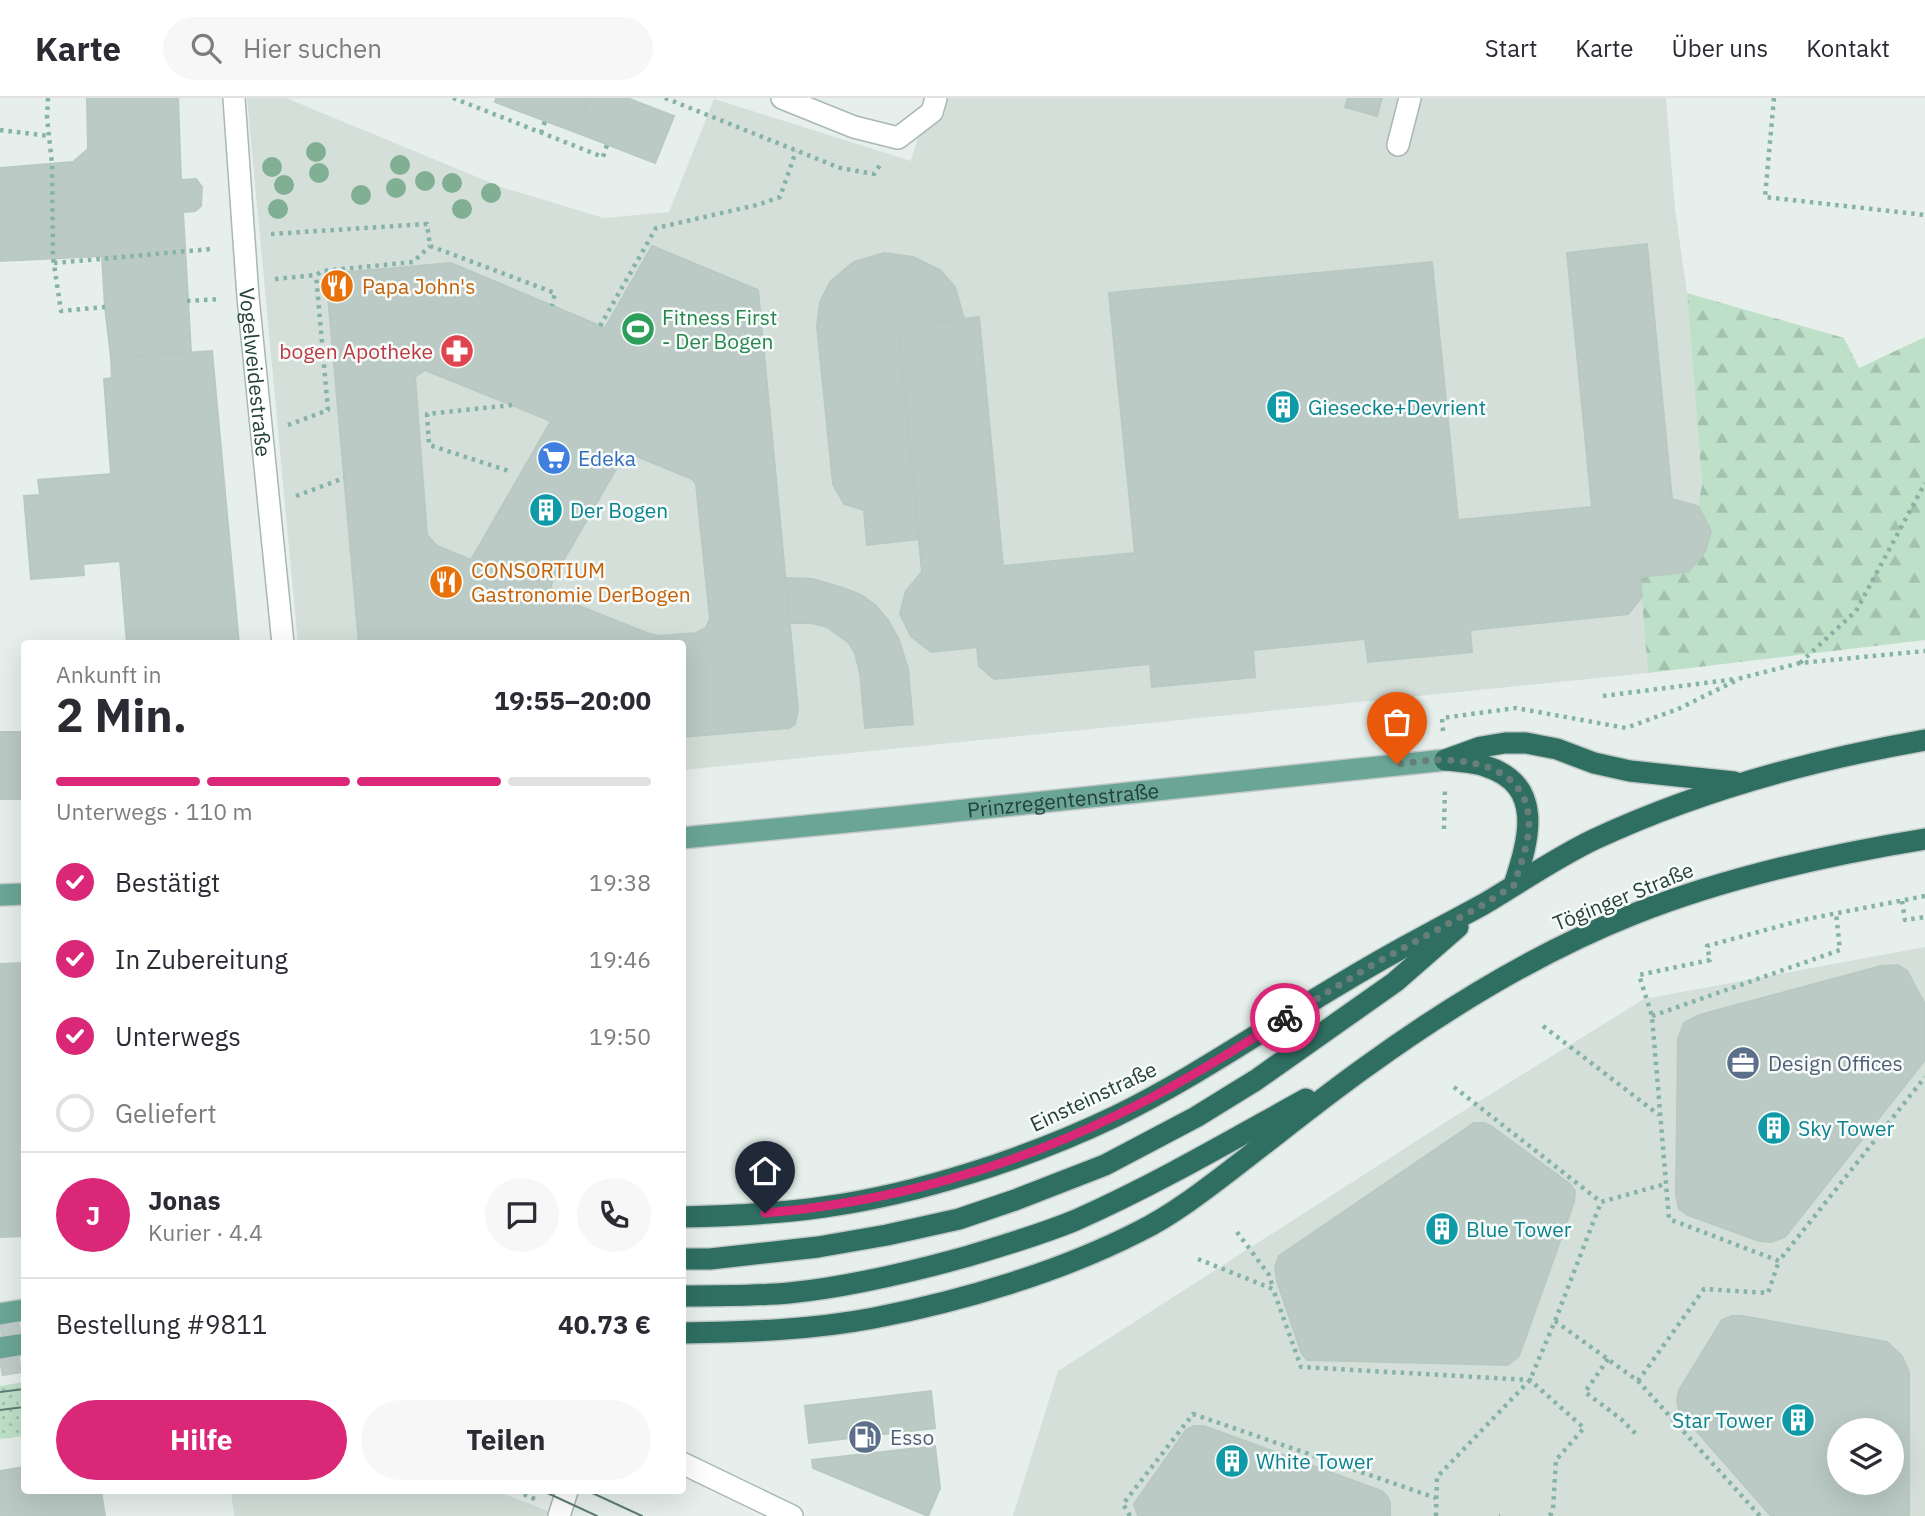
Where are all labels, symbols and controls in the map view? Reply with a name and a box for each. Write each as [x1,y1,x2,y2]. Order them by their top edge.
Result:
search box [163,17,653,80]
text: Karte [35,27,121,70]
icon: search [187,29,225,67]
text: Hier suchen [243,31,382,65]
text: Start [1485,32,1537,64]
text: Karte [1575,32,1633,64]
text: Über uns [1671,32,1768,64]
text: Kontakt [1806,32,1890,64]
restaurant icon: Papa John's [318,267,356,305]
place label: Papa John's [362,272,475,300]
street label: Vogelweidestraße [233,287,278,458]
place label: Fitness First - Der Bogen [662,303,777,355]
sports icon: Fitness First - Der Bogen [619,310,657,348]
pharmacy icon: bogen Apotheke [438,332,476,370]
place label: bogen Apotheke [279,337,433,365]
building icon: Giesecke+Devrient [1264,388,1302,426]
place label: Giesecke+Devrient [1308,393,1486,421]
supermarket icon: Edeka [535,439,573,477]
place label: Edeka [578,444,636,472]
building icon: Der Bogen [527,491,565,529]
place label: Der Bogen [570,496,668,524]
place label: CONSORTIUM Gastronomie DerBogen [471,556,691,608]
restaurant icon: CONSORTIUM Gastronomie DerBogen [427,563,465,601]
text: Ankunft in [56,659,162,689]
text: 19:55–20:00 [494,683,651,717]
text: 2 Min. [56,685,187,745]
pin [1367,692,1427,764]
icon: bag [1378,703,1416,741]
street label: Prinzregentenstraße [966,776,1160,824]
text: Unterwegs · 110 m [56,796,253,826]
street label: Töginger Straße [1549,855,1697,937]
icon: check [56,863,94,901]
text: Bestätigt [115,865,220,899]
text: 19:38 [589,867,651,897]
icon: check [56,940,94,978]
text: In Zubereitung [115,942,288,976]
text: 19:46 [589,944,651,974]
courier [1250,983,1320,1053]
icon: bike [1266,999,1304,1037]
icon: check [56,1017,94,1055]
text: Unterwegs [115,1019,241,1053]
text: 19:50 [589,1021,651,1051]
office icon: Design Offices [1724,1044,1762,1082]
place label: Design Offices [1768,1049,1903,1077]
street label: Einsteinstraße [1025,1054,1161,1138]
text: Geliefert [115,1096,217,1130]
building icon: Sky Tower [1755,1109,1793,1147]
place label: Sky Tower [1798,1114,1895,1142]
pin [735,1141,795,1213]
icon: home [746,1152,784,1190]
button: chat [485,1178,559,1252]
button: phone [577,1178,651,1252]
text: Jonas [148,1183,221,1217]
text: J [86,1198,100,1232]
building icon: Blue Tower [1423,1210,1461,1248]
place label: Blue Tower [1466,1215,1572,1243]
text: Kurier · 4.4 [148,1217,263,1247]
text: Bestellung #9811 [56,1307,267,1341]
text: 40.73 € [558,1307,651,1341]
button: Hilfe [56,1400,347,1480]
button: Teilen [361,1400,651,1480]
building icon: Star Tower [1779,1401,1817,1439]
place label: Star Tower [1672,1406,1773,1434]
fuel station icon: Esso [846,1418,884,1456]
map controls [1827,1418,1904,1495]
button: layers [1827,1418,1904,1495]
place label: Esso [890,1423,934,1451]
building icon: White Tower [1213,1442,1251,1480]
place label: White Tower [1256,1447,1374,1475]

